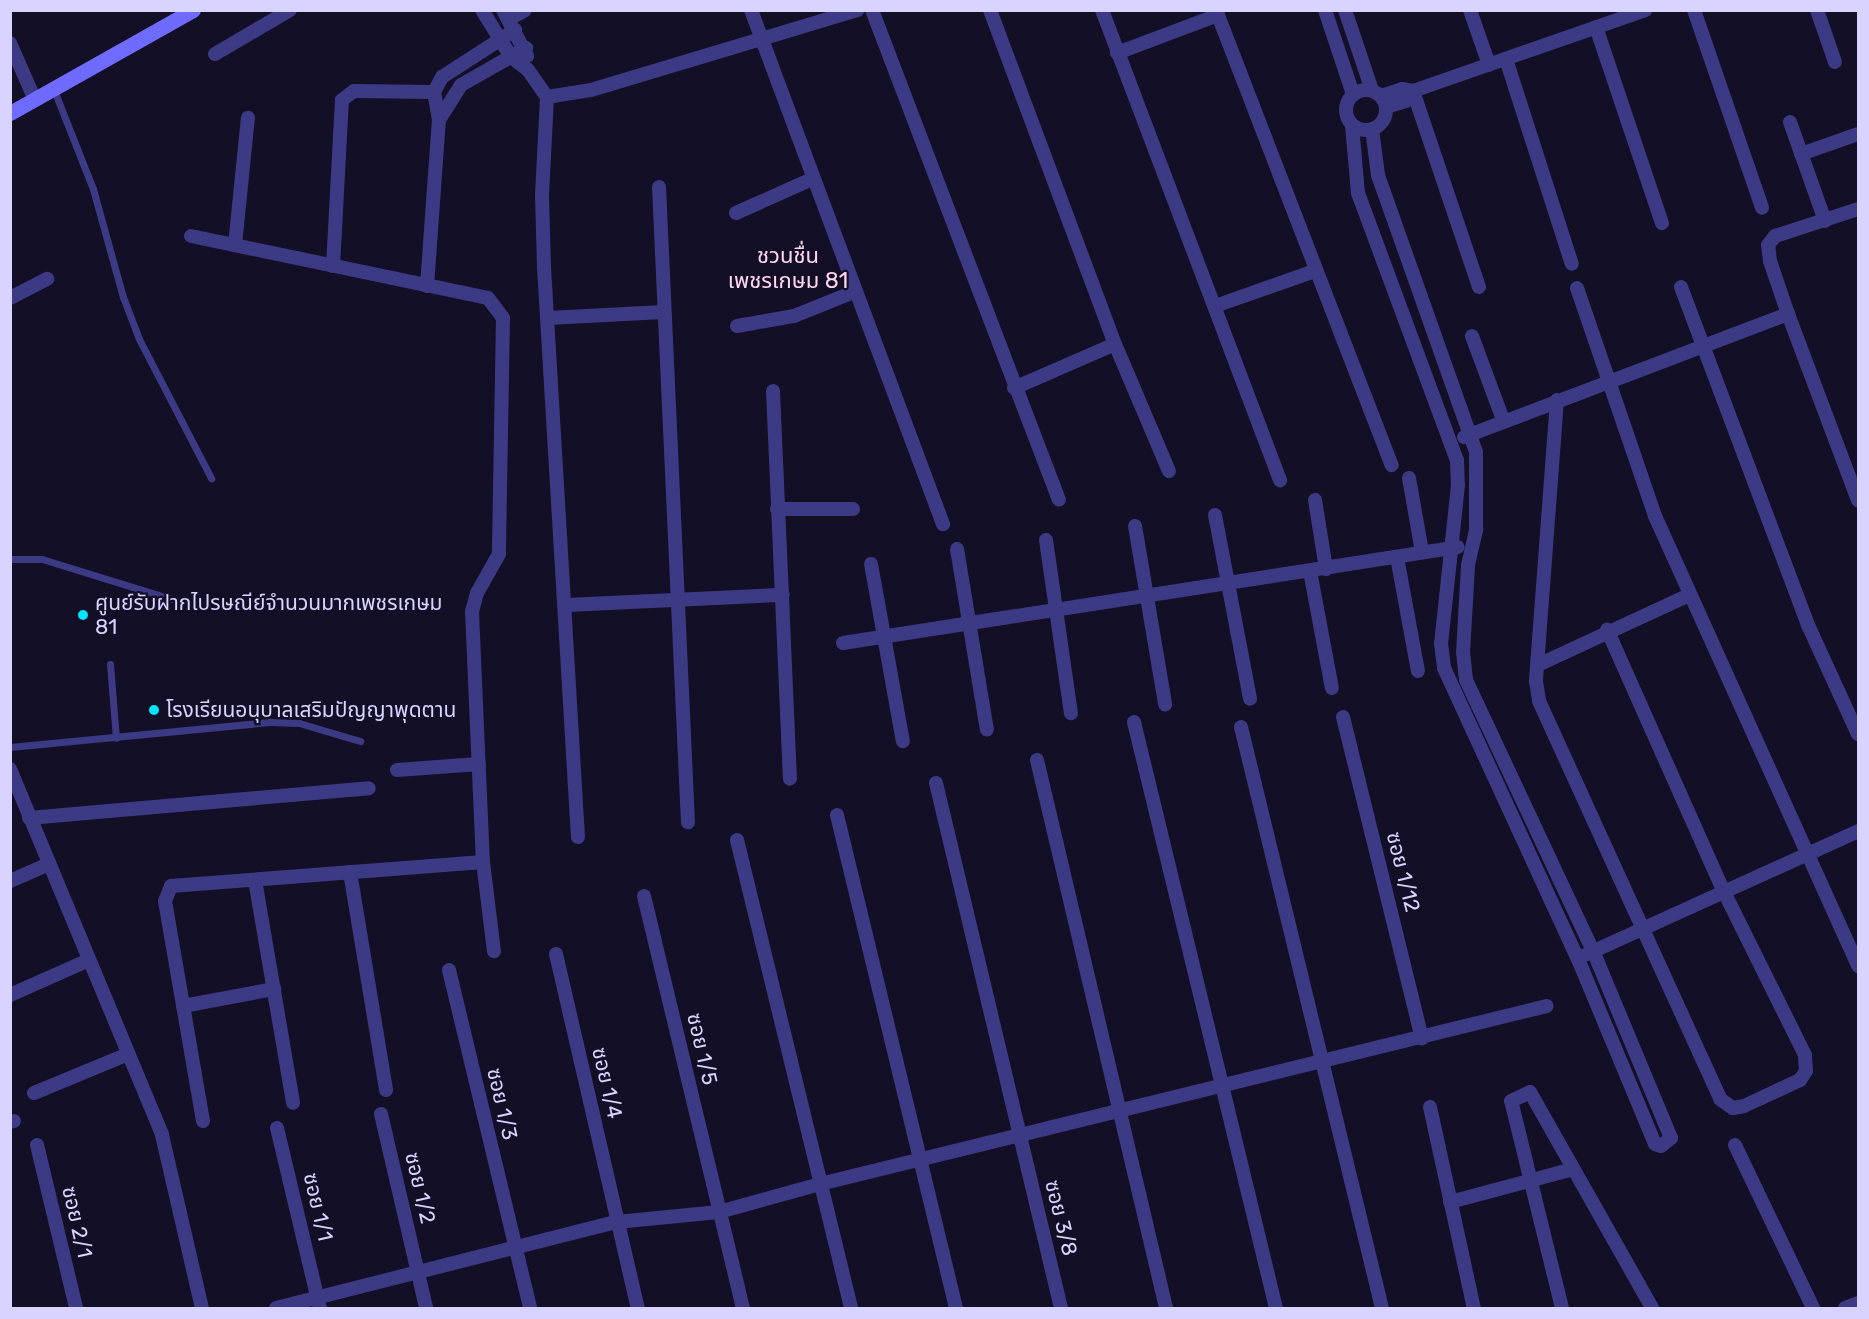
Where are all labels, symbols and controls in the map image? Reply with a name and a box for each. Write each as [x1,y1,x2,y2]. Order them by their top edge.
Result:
district label: ชวนชื่น เพชรเกษม 81 [728,242,848,294]
place label: ศูนย์รับฝากไปรษณีย์จำนวนมากเพชรเกษม 81 [95,590,443,640]
marker: ศูนย์รับฝากไปรษณีย์จำนวนมากเพชรเกษม 81 [76,608,90,622]
place label: โรงเรียนอนุบาลเสริมปัญญาพุดตาน [166,697,456,723]
marker: โรงเรียนอนุบาลเสริมปัญญาพุดตาน [147,703,161,717]
street label: ซอย 1/12 [1381,829,1425,915]
street label: ซอย 1/5 [682,1011,722,1087]
street label: ซอย 1/4 [587,1045,627,1121]
street label: ซอย 1/3 [482,1066,522,1142]
street label: ซอย 1/2 [400,1150,440,1226]
street label: ซอย 1/1 [298,1170,338,1244]
street label: ซอย 3/8 [1039,1178,1083,1258]
street label: ซอย 2/1 [57,1184,97,1260]

